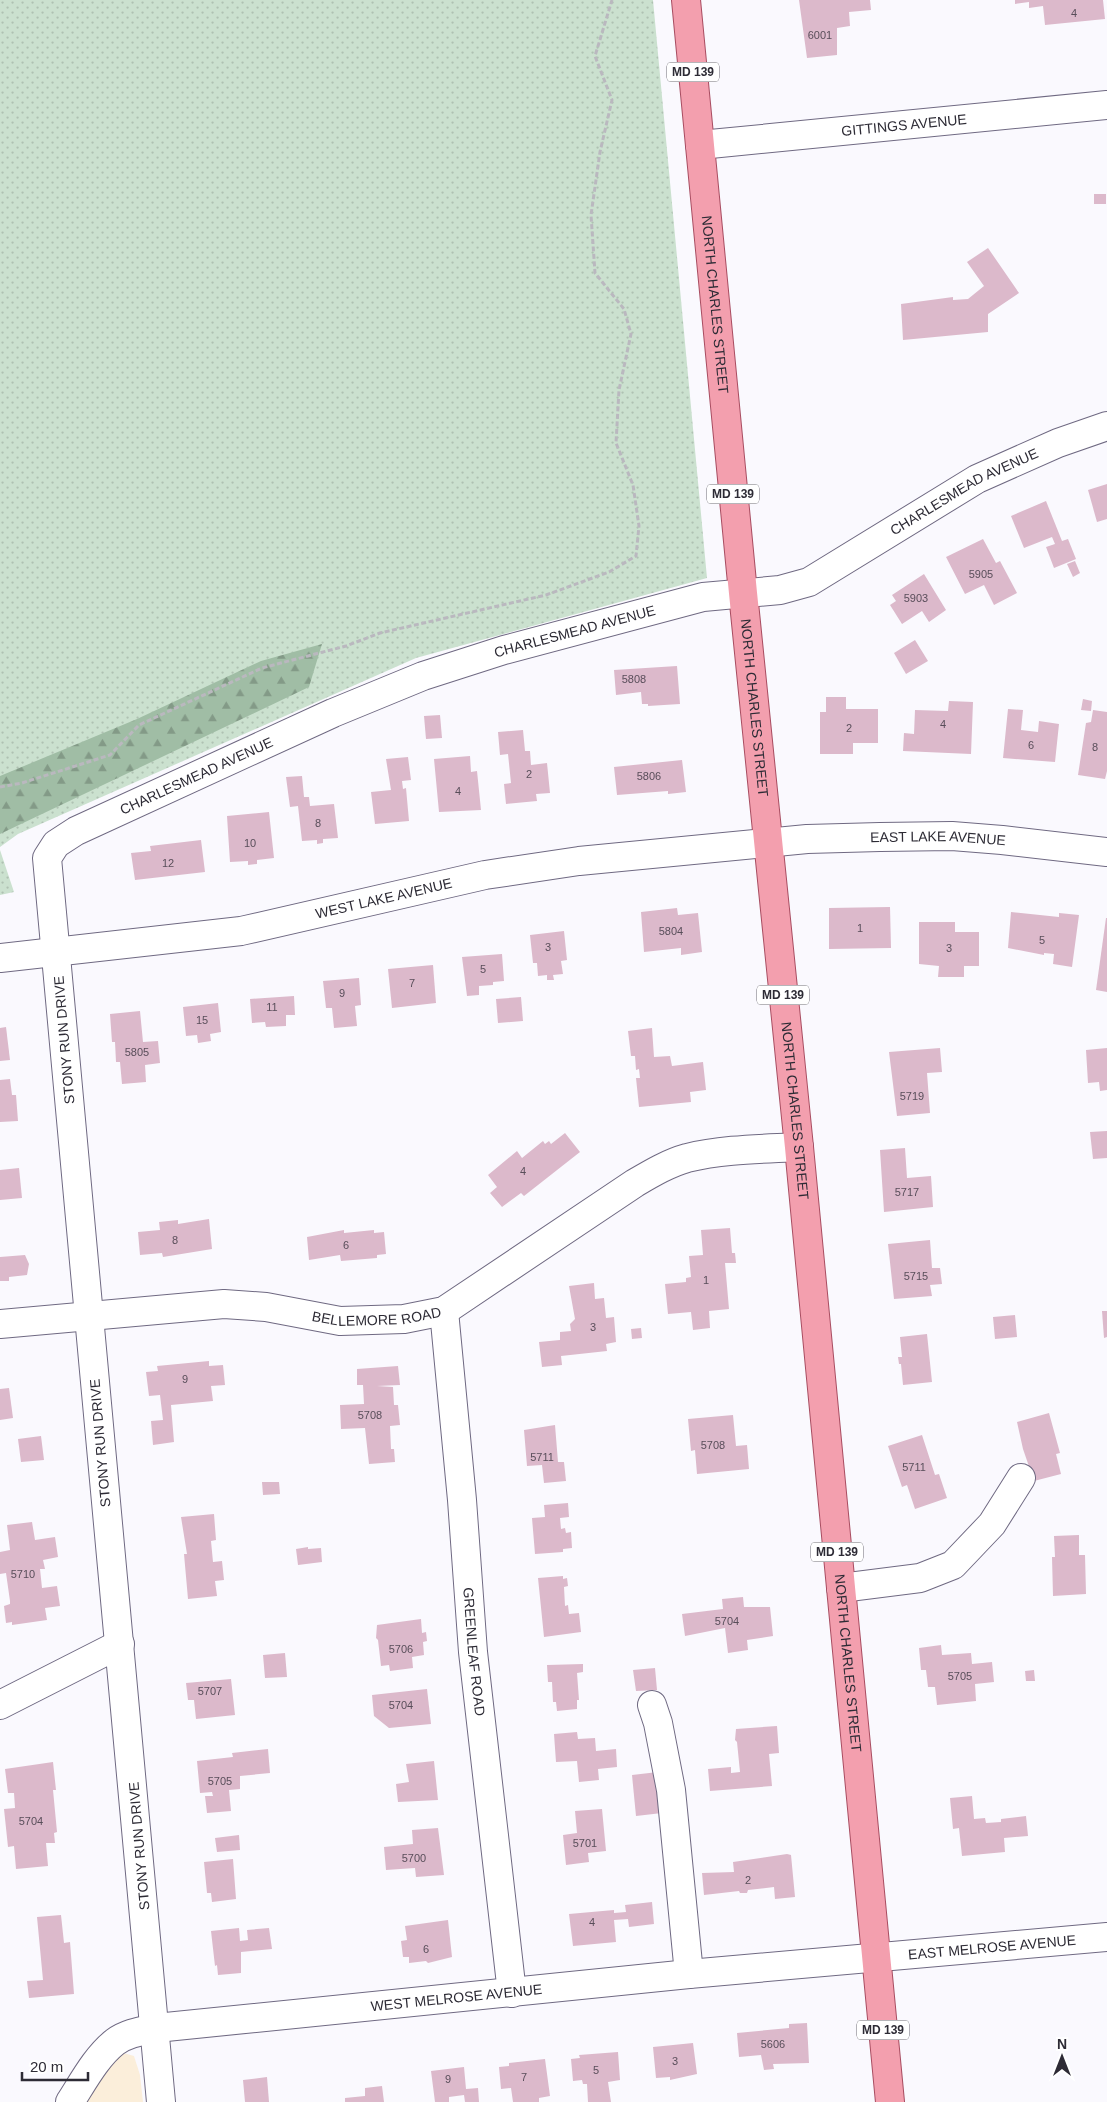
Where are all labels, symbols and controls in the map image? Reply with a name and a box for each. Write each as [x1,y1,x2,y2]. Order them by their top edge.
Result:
house number: 4 [1071,7,1077,19]
house number: 6001 [808,29,832,41]
road number: MD 139 [667,62,719,82]
street label: GITTINGS AVENUE [841,111,967,139]
street label: NORTH CHARLES STREET [699,215,732,395]
street label: CHARLESMEAD AVENUE [887,445,1040,538]
road number: MD 139 [707,484,759,504]
house number: 5905 [969,568,993,580]
house number: 5903 [904,592,928,604]
street label: CHARLESMEAD AVENUE [492,602,657,661]
street label: NORTH CHARLES STREET [738,618,772,798]
house number: 5808 [622,673,646,685]
house number: 4 [940,718,946,730]
house number: 2 [846,722,852,734]
street label: CHARLESMEAD AVENUE [117,734,275,818]
house number: 6 [1028,739,1034,751]
house number: 8 [1092,741,1098,753]
house number: 2 [526,768,532,780]
house number: 5806 [637,770,661,782]
house number: 4 [455,785,461,797]
house number: 8 [315,817,321,829]
street label: EAST LAKE AVENUE [870,828,1006,848]
house number: 10 [244,837,256,849]
house number: 12 [162,857,174,869]
street label: WEST LAKE AVENUE [314,875,454,922]
house number: 1 [857,922,863,934]
house number: 5804 [659,925,683,937]
house number: 5 [1039,934,1045,946]
house number: 3 [545,941,551,953]
house number: 3 [946,942,952,954]
house number: 5 [480,963,486,975]
street label: STONY RUN DRIVE [50,975,78,1105]
house number: 7 [409,977,415,989]
road number: MD 139 [757,986,809,1004]
house number: 9 [339,987,345,999]
house number: 11 [266,1001,278,1013]
house number: 15 [196,1014,208,1026]
street label: NORTH CHARLES STREET [778,1021,812,1201]
house number: 5805 [125,1046,149,1058]
house number: 5719 [900,1090,924,1102]
house number: 4 [520,1165,526,1177]
house number: 5717 [895,1186,919,1198]
house number: 8 [172,1234,178,1246]
house number: 6 [343,1239,349,1251]
house number: 5715 [904,1270,928,1282]
house number: 1 [703,1274,709,1286]
street label: BELLEMORE ROAD [311,1304,443,1329]
house number: 3 [590,1321,596,1333]
house number: 9 [182,1373,188,1385]
street label: STONY RUN DRIVE [86,1378,114,1508]
house number: 5708 [358,1409,382,1421]
house number: 5708 [701,1439,725,1451]
house number: 5711 [530,1451,554,1463]
house number: 5711 [902,1461,926,1473]
road number: MD 139 [811,1542,863,1561]
house number: 5710 [11,1568,35,1580]
street label: NORTH CHARLES STREET [832,1573,865,1753]
street label: GREENLEAF ROAD [460,1587,488,1717]
house number: 5704 [715,1615,739,1627]
house number: 5706 [389,1643,413,1655]
house number: 5705 [948,1670,972,1682]
house number: 5707 [198,1685,222,1697]
house number: 5704 [389,1699,413,1711]
house number: 5705 [208,1775,232,1787]
street label: STONY RUN DRIVE [125,1781,153,1911]
house number: 5704 [19,1815,43,1827]
house number: 5701 [573,1837,597,1849]
house number: 5700 [402,1852,426,1864]
house number: 2 [745,1874,751,1886]
house number: 4 [589,1916,595,1928]
street label: EAST MELROSE AVENUE [907,1932,1077,1963]
house number: 6 [423,1943,429,1955]
street label: WEST MELROSE AVENUE [370,1981,543,2014]
road number: MD 139 [857,2020,909,2040]
north arrow [1037,2032,1087,2082]
text: N [1057,2036,1067,2052]
house number: 5606 [761,2038,785,2050]
scale bar [22,2050,89,2082]
house number: 3 [672,2055,678,2067]
text: 20 m [30,2058,63,2075]
house number: 5 [593,2064,599,2076]
house number: 7 [521,2071,527,2083]
house number: 9 [445,2073,451,2085]

